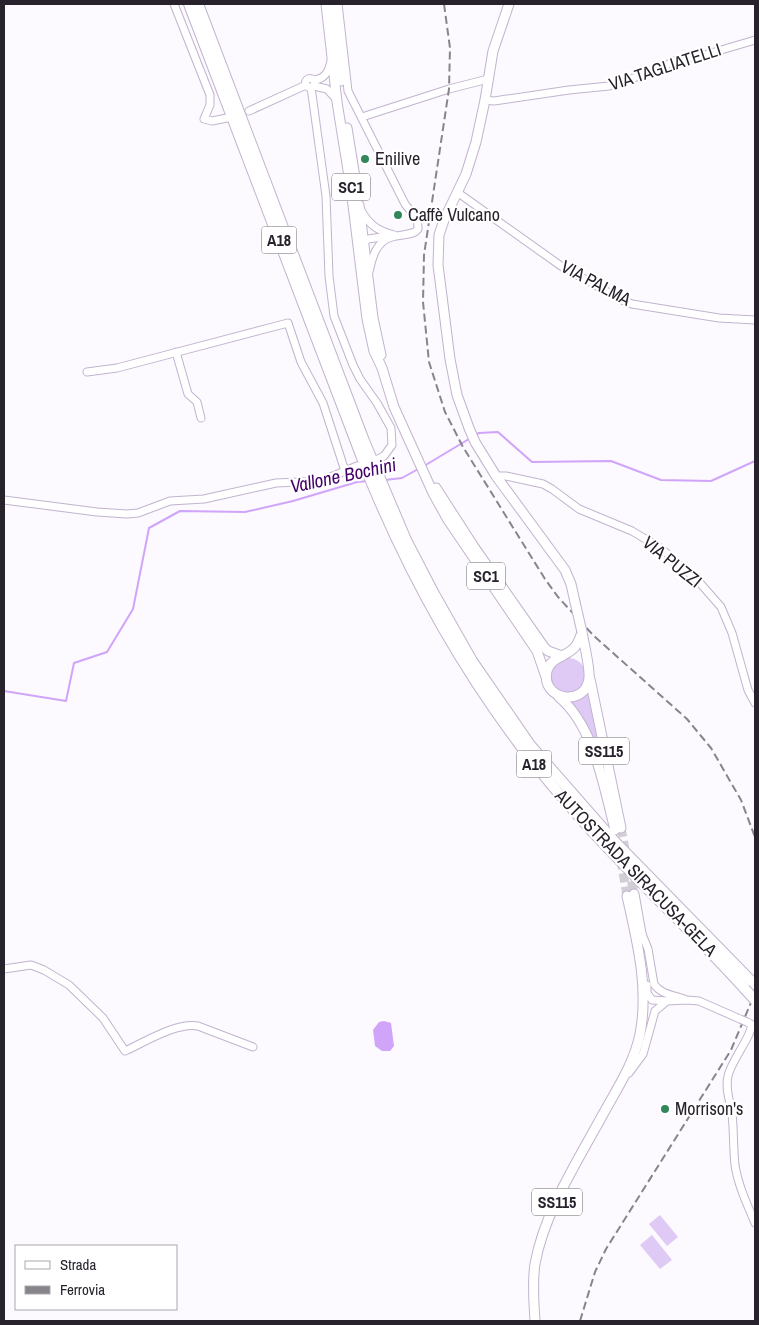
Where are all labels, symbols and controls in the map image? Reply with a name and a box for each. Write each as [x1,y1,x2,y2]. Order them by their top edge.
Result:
street label: VIA TAGLIATELLI [606,37,724,96]
place label: Enilive [375,146,420,171]
marker: Enilive [359,153,371,165]
road number: SC1 [332,173,370,200]
place label: Caffè Vulcano [408,202,500,227]
marker: Caffè Vulcano [392,209,404,221]
road number: A18 [262,226,296,254]
street label: VIA PALMA [557,254,636,312]
water label: Vallone Bochini [288,451,399,499]
street label: VIA PUZZI [637,530,707,593]
road number: SC1 [467,562,505,590]
road number: SS115 [579,738,629,764]
road number: A18 [516,751,552,778]
street label: AUTOSTRADA SIRACUSA-GELA [549,783,723,962]
place label: Morrison's [675,1096,743,1121]
marker: Morrison's [659,1103,671,1115]
road number: SS115 [532,1188,582,1216]
legend [15,1245,178,1310]
text: Strada [60,1254,96,1275]
text: Ferrovia [60,1279,105,1300]

